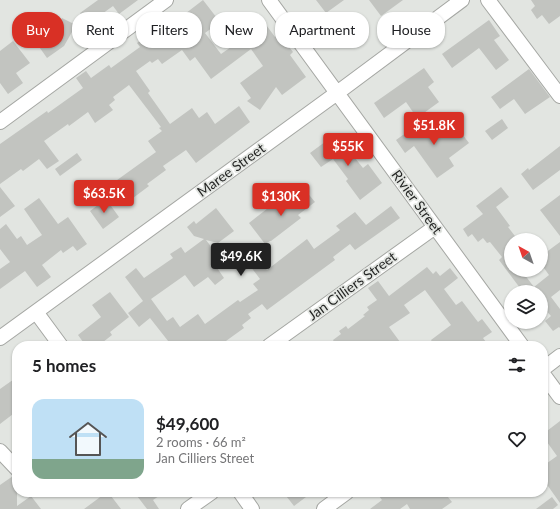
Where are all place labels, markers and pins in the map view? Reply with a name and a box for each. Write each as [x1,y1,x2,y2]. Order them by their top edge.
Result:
pin: $51.8K [401,112,467,146]
pin: $55K [324,133,372,167]
pin: $63.5K [71,180,137,214]
pin: $130K [253,183,309,217]
pin: $49.6K [208,243,274,277]

